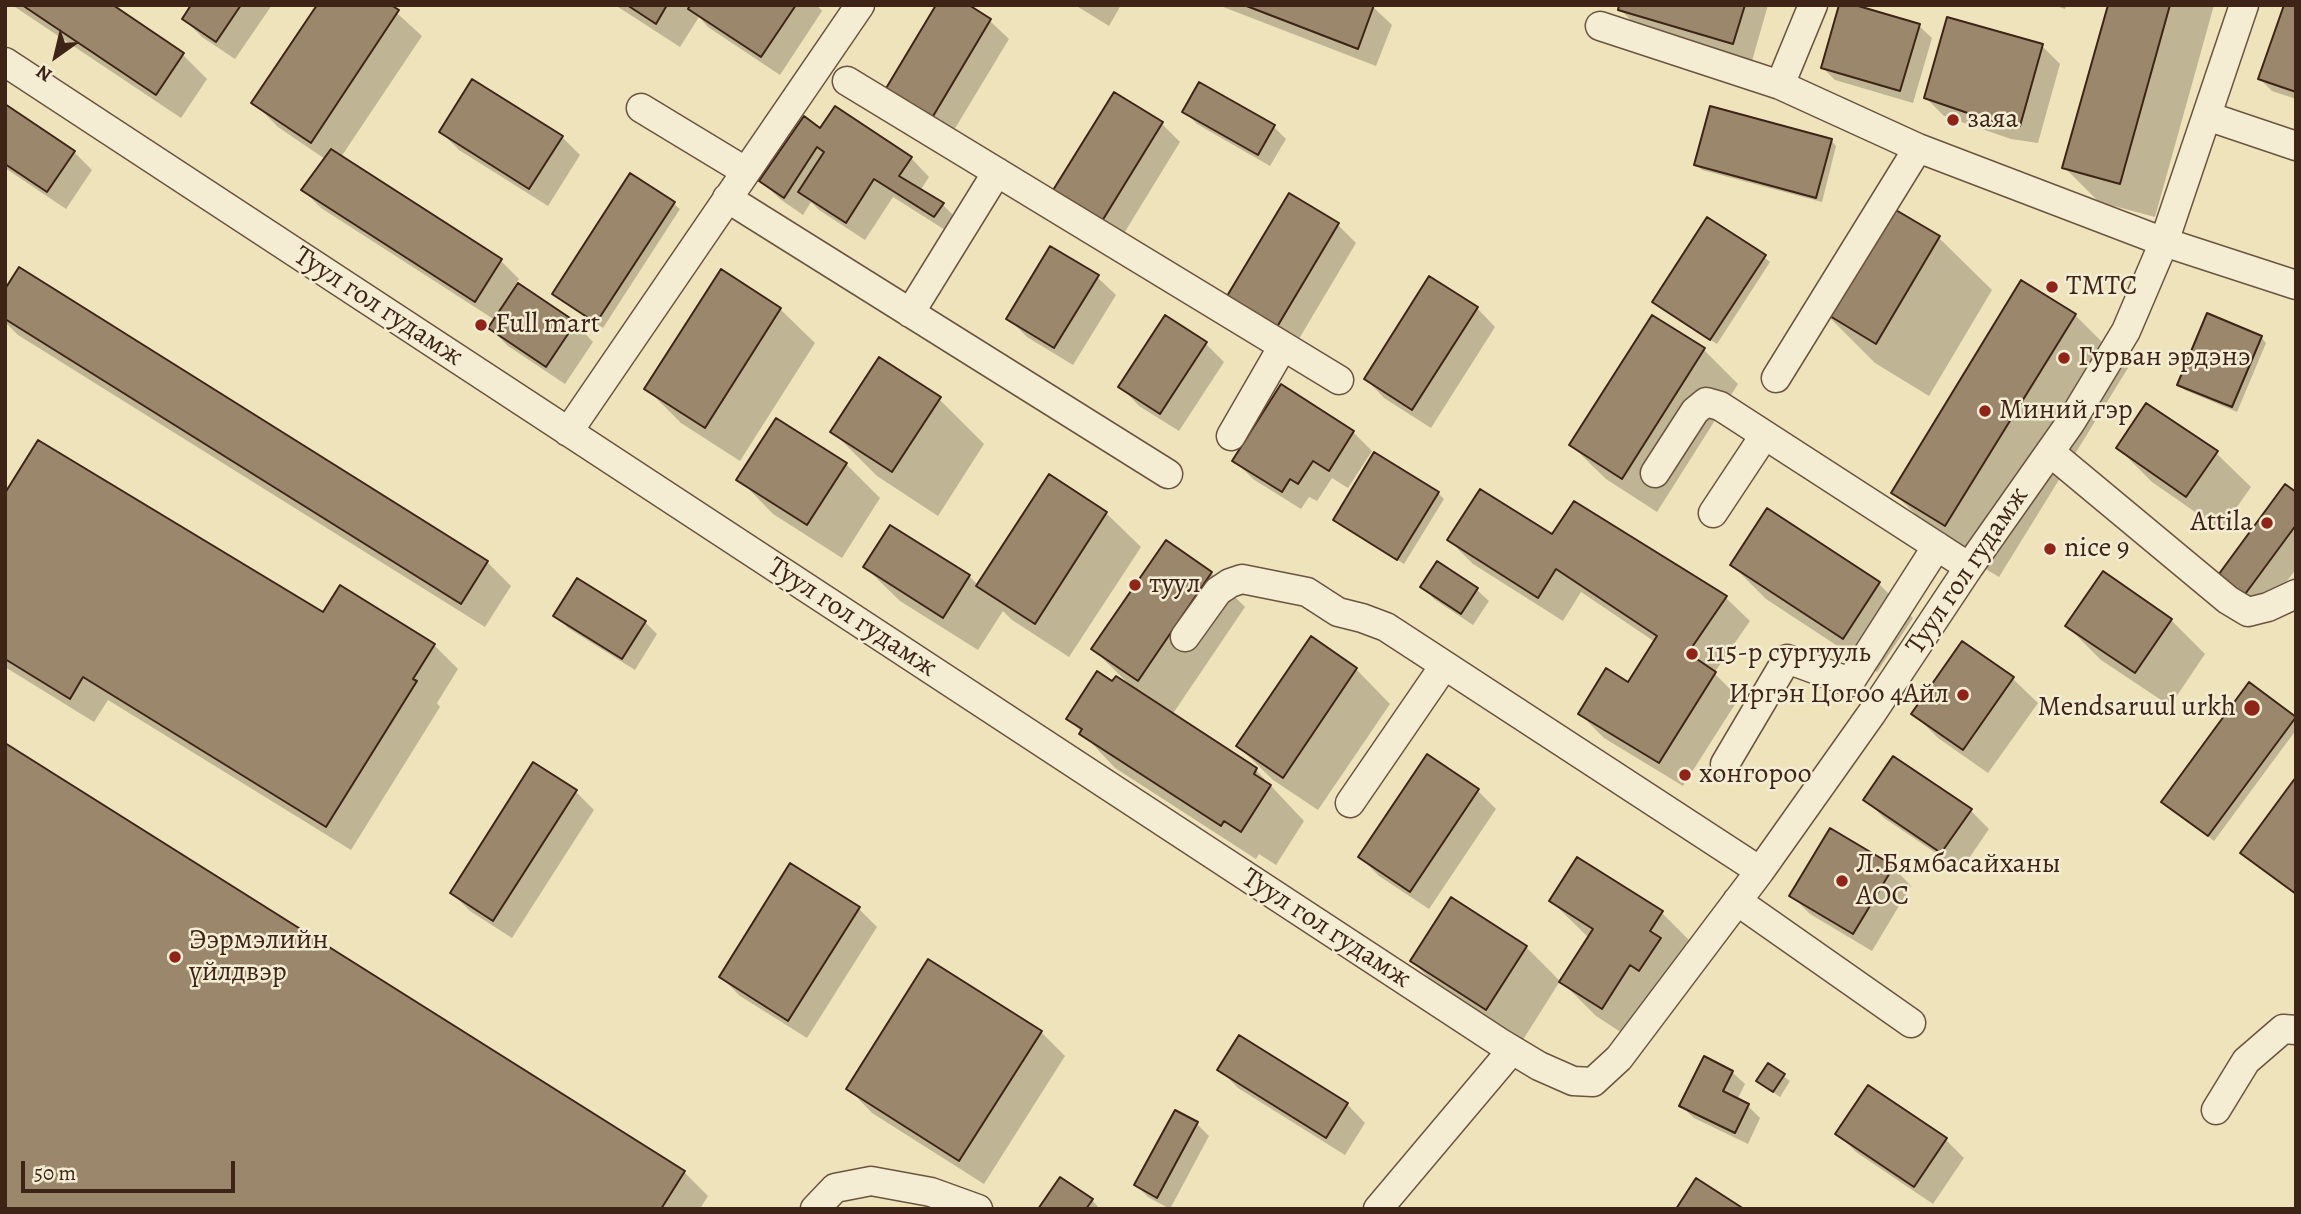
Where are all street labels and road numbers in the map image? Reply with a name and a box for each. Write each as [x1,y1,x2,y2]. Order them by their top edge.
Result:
street label: Туул гол гудамж [287,240,469,374]
street label: Туул гол гудамж [1900,481,2036,661]
street label: Туул гол гудамж [761,551,943,685]
street label: Туул гол гудамж [1235,862,1417,996]

